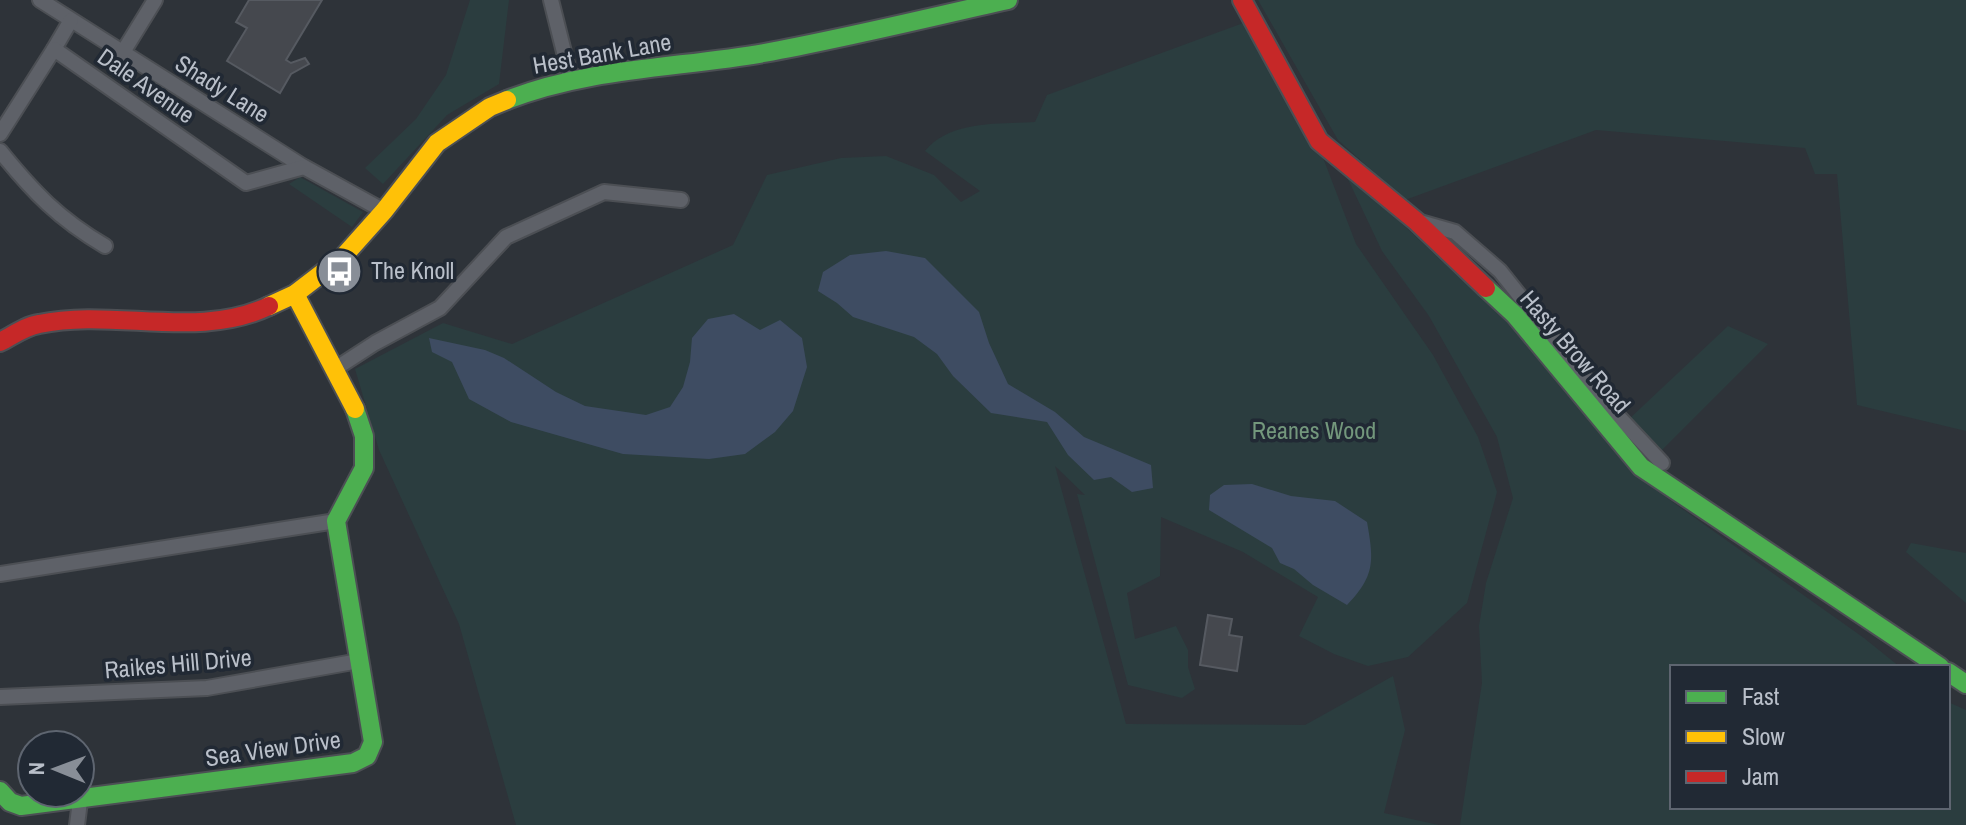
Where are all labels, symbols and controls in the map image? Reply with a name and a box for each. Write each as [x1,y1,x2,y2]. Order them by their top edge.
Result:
street label: Hest Bank Lane [530,25,674,81]
street label: Dale Avenue [92,40,201,130]
street label: Shady Lane [170,47,276,130]
bus stop icon: The Knoll [316,247,364,295]
place label: The Knoll [371,254,454,286]
street label: Hasty Brow Road [1513,283,1638,420]
park label: Reanes Wood [1252,414,1376,446]
street label: Raikes Hill Drive [103,641,253,685]
legend [1670,665,1950,809]
text: Fast [1742,680,1780,712]
text: Slow [1742,720,1785,752]
street label: Sea View Drive [203,723,343,773]
north arrow [16,729,96,809]
text: Jam [1742,760,1779,792]
text: N [21,762,51,775]

